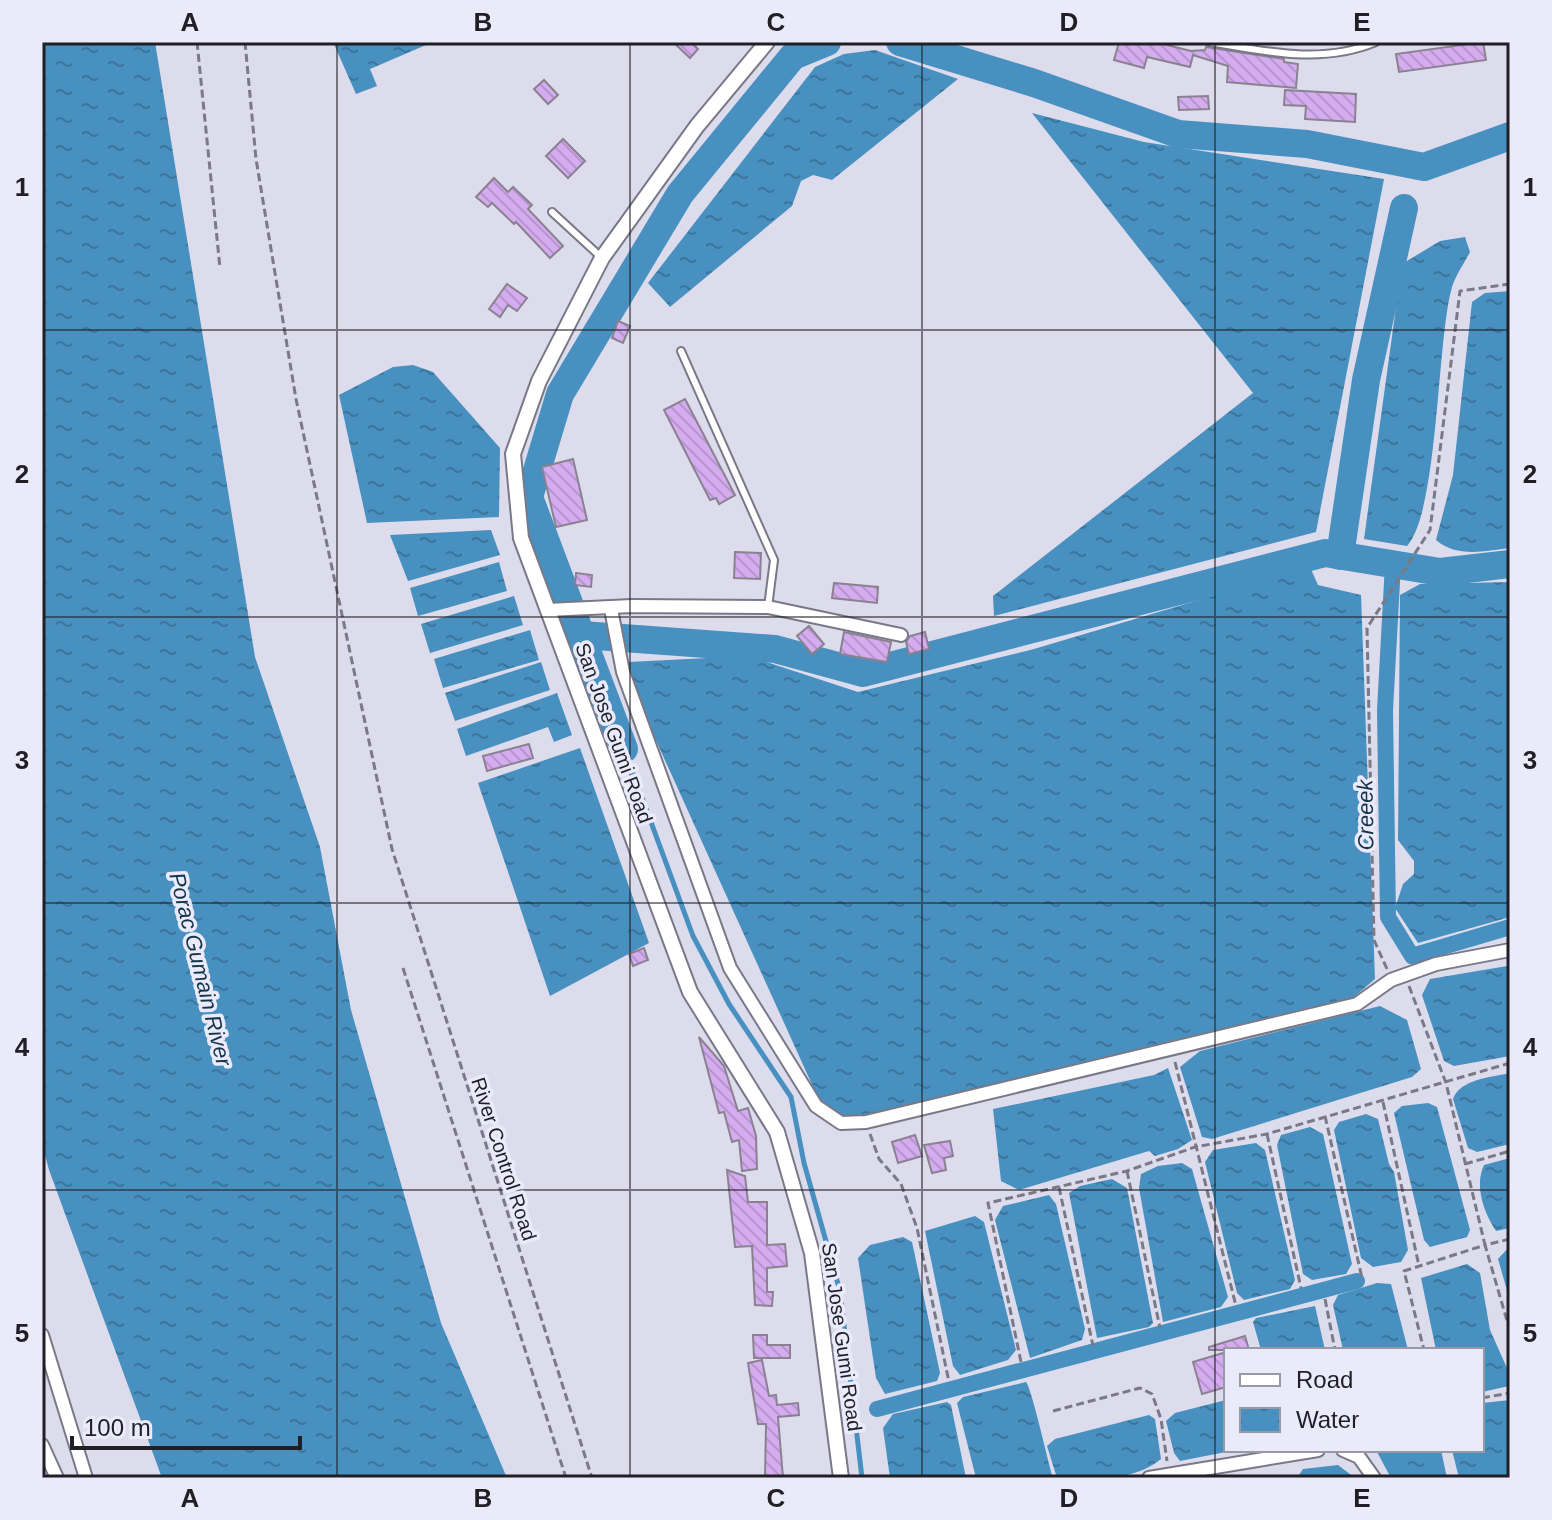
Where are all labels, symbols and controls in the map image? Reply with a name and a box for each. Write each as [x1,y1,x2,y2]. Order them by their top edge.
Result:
text: A [181,7,200,37]
text: B [474,7,492,37]
text: C [767,7,786,37]
text: D [1060,7,1078,37]
text: E [1353,7,1371,37]
text: 1 [15,172,29,202]
text: 1 [1523,172,1537,202]
text: 2 [15,459,29,489]
text: 2 [1523,459,1537,489]
street label: San Jose Gumi Road [571,640,657,826]
text: 3 [15,745,29,775]
text: 3 [1523,745,1537,775]
water label: Creeek [1352,778,1379,851]
water label: Porac Gumain River [164,870,237,1070]
text: 4 [15,1032,30,1062]
text: 4 [1523,1032,1538,1062]
street label: River Control Road [467,1075,541,1243]
street label: San Jose Gumi Road [818,1241,866,1433]
text: 5 [15,1318,29,1348]
text: 5 [1523,1318,1537,1348]
legend [1224,1348,1484,1452]
text: Road [1296,1366,1353,1393]
scale bar [72,1400,300,1450]
text: Water [1296,1406,1359,1433]
text: 100 m [84,1414,151,1441]
text: A [181,1483,200,1513]
text: B [474,1483,492,1513]
text: C [767,1483,786,1513]
text: D [1060,1483,1078,1513]
text: E [1353,1483,1371,1513]

